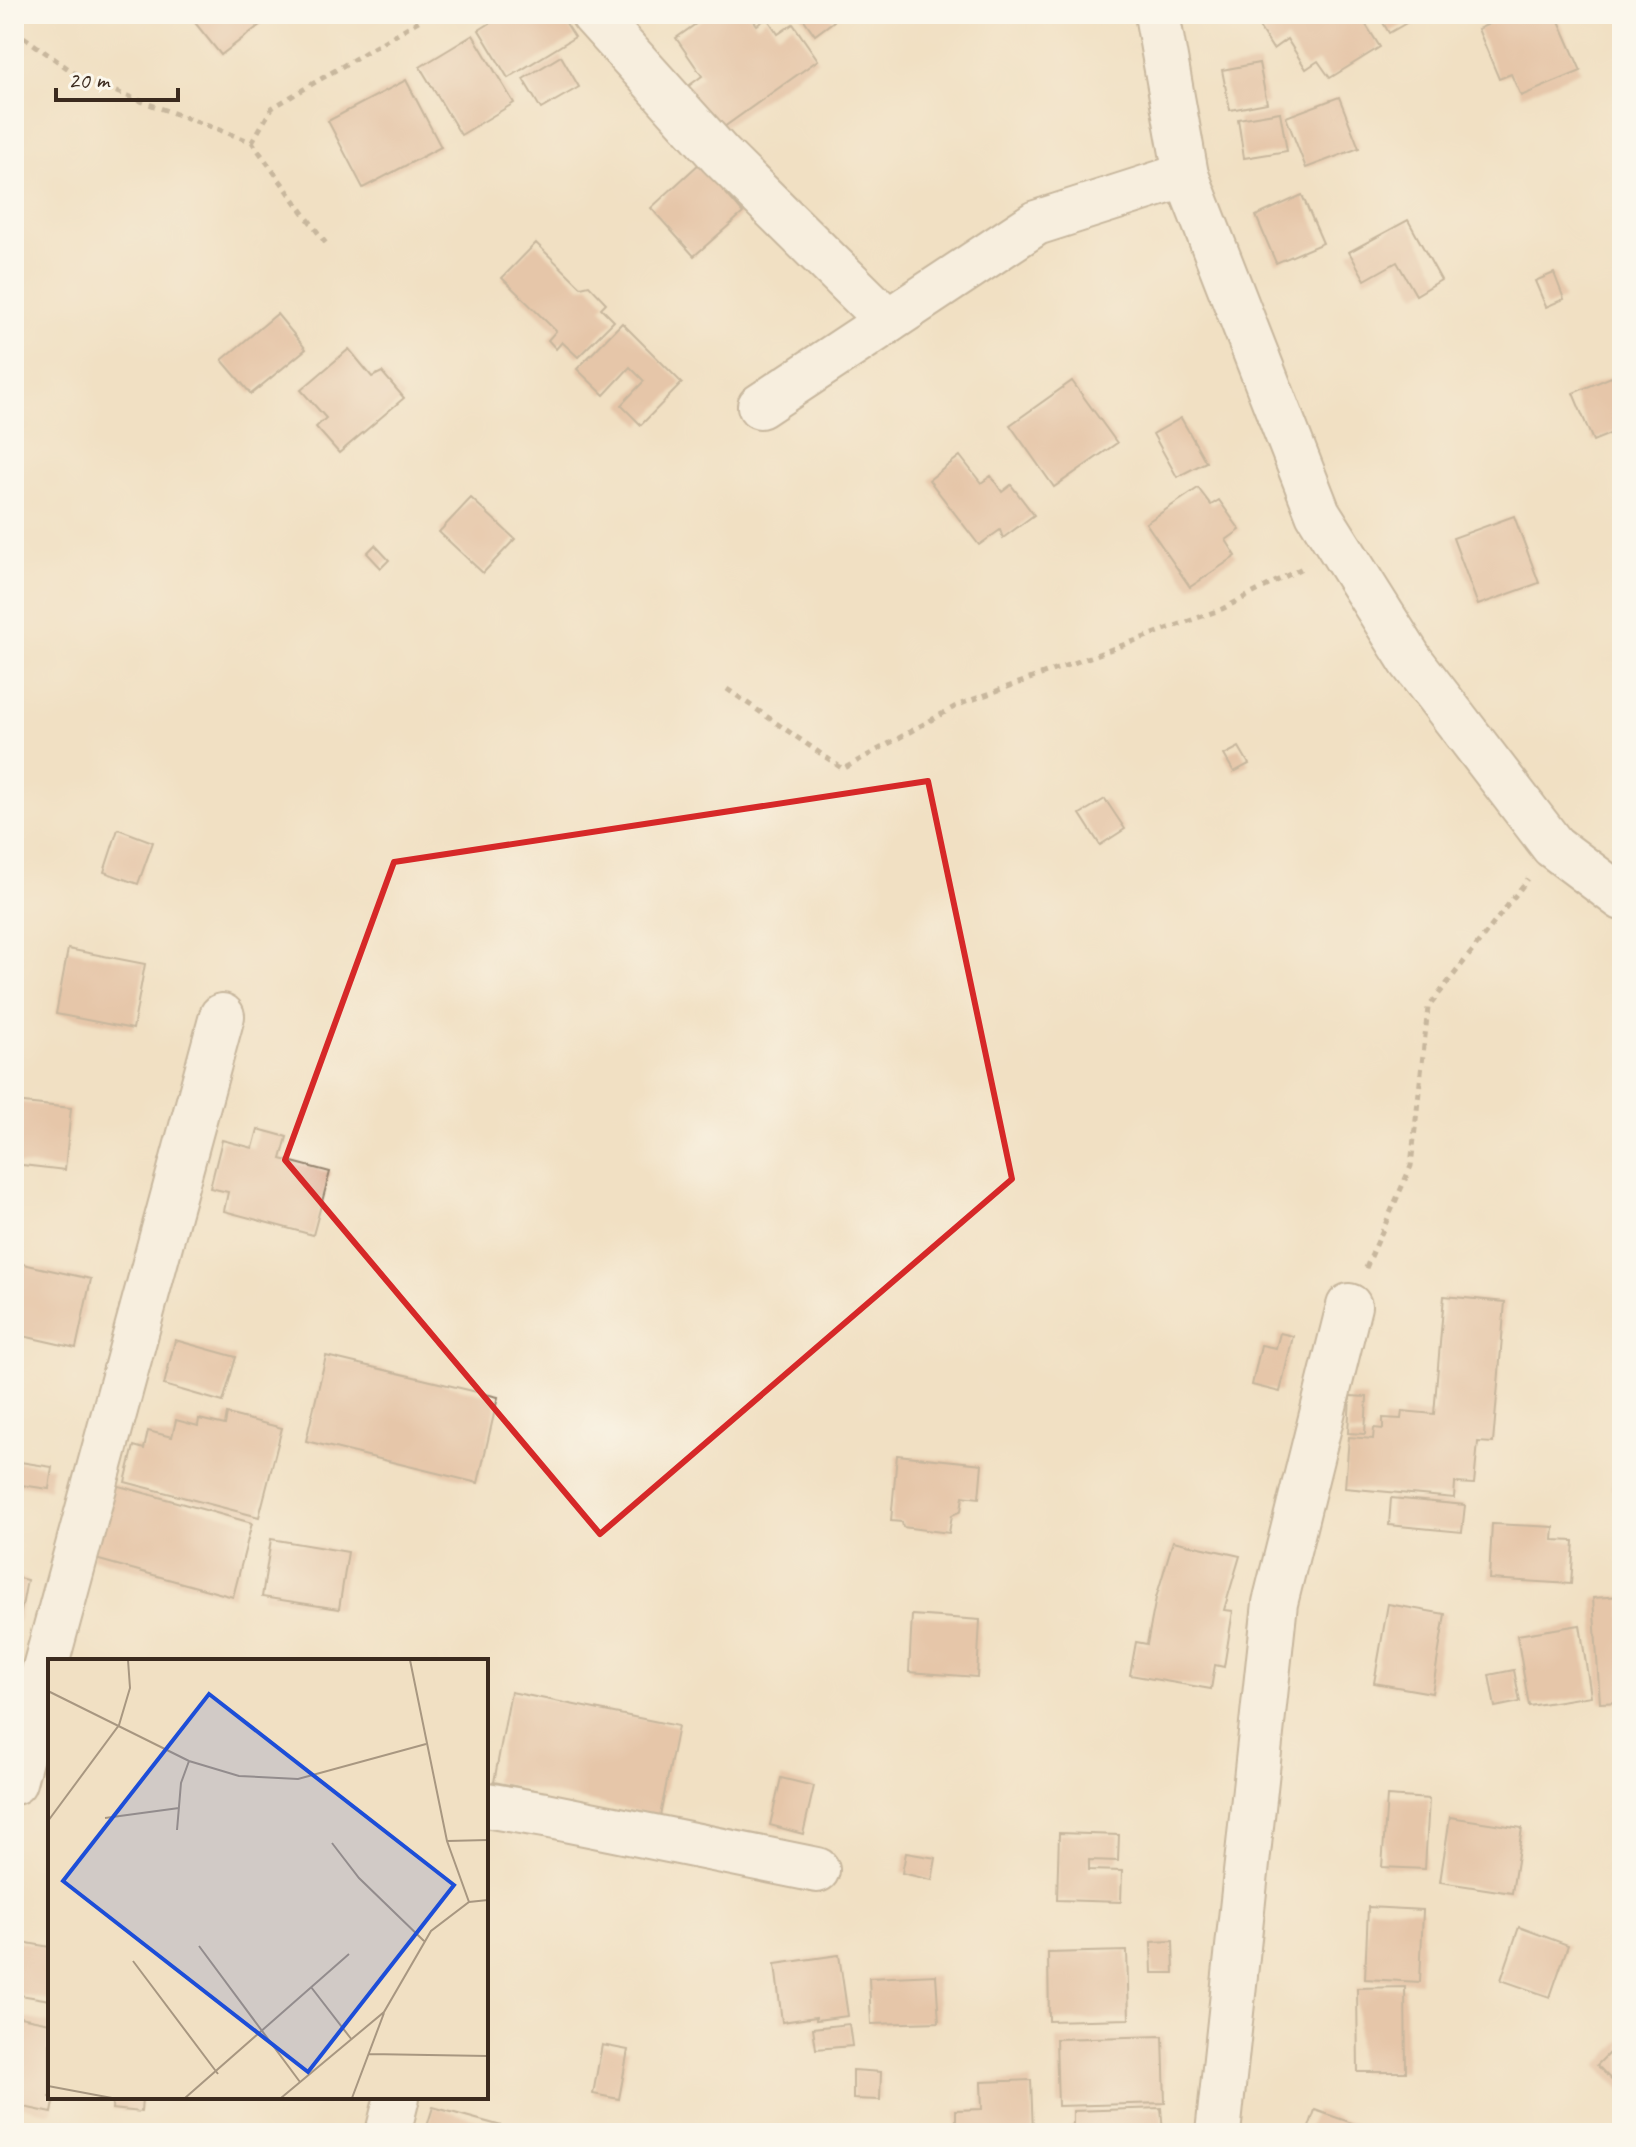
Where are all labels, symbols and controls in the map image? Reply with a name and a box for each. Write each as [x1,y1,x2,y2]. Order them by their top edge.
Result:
scale bar [56,52,178,102]
text: 20 m [68,65,111,95]
inset map [48,1659,488,2099]

